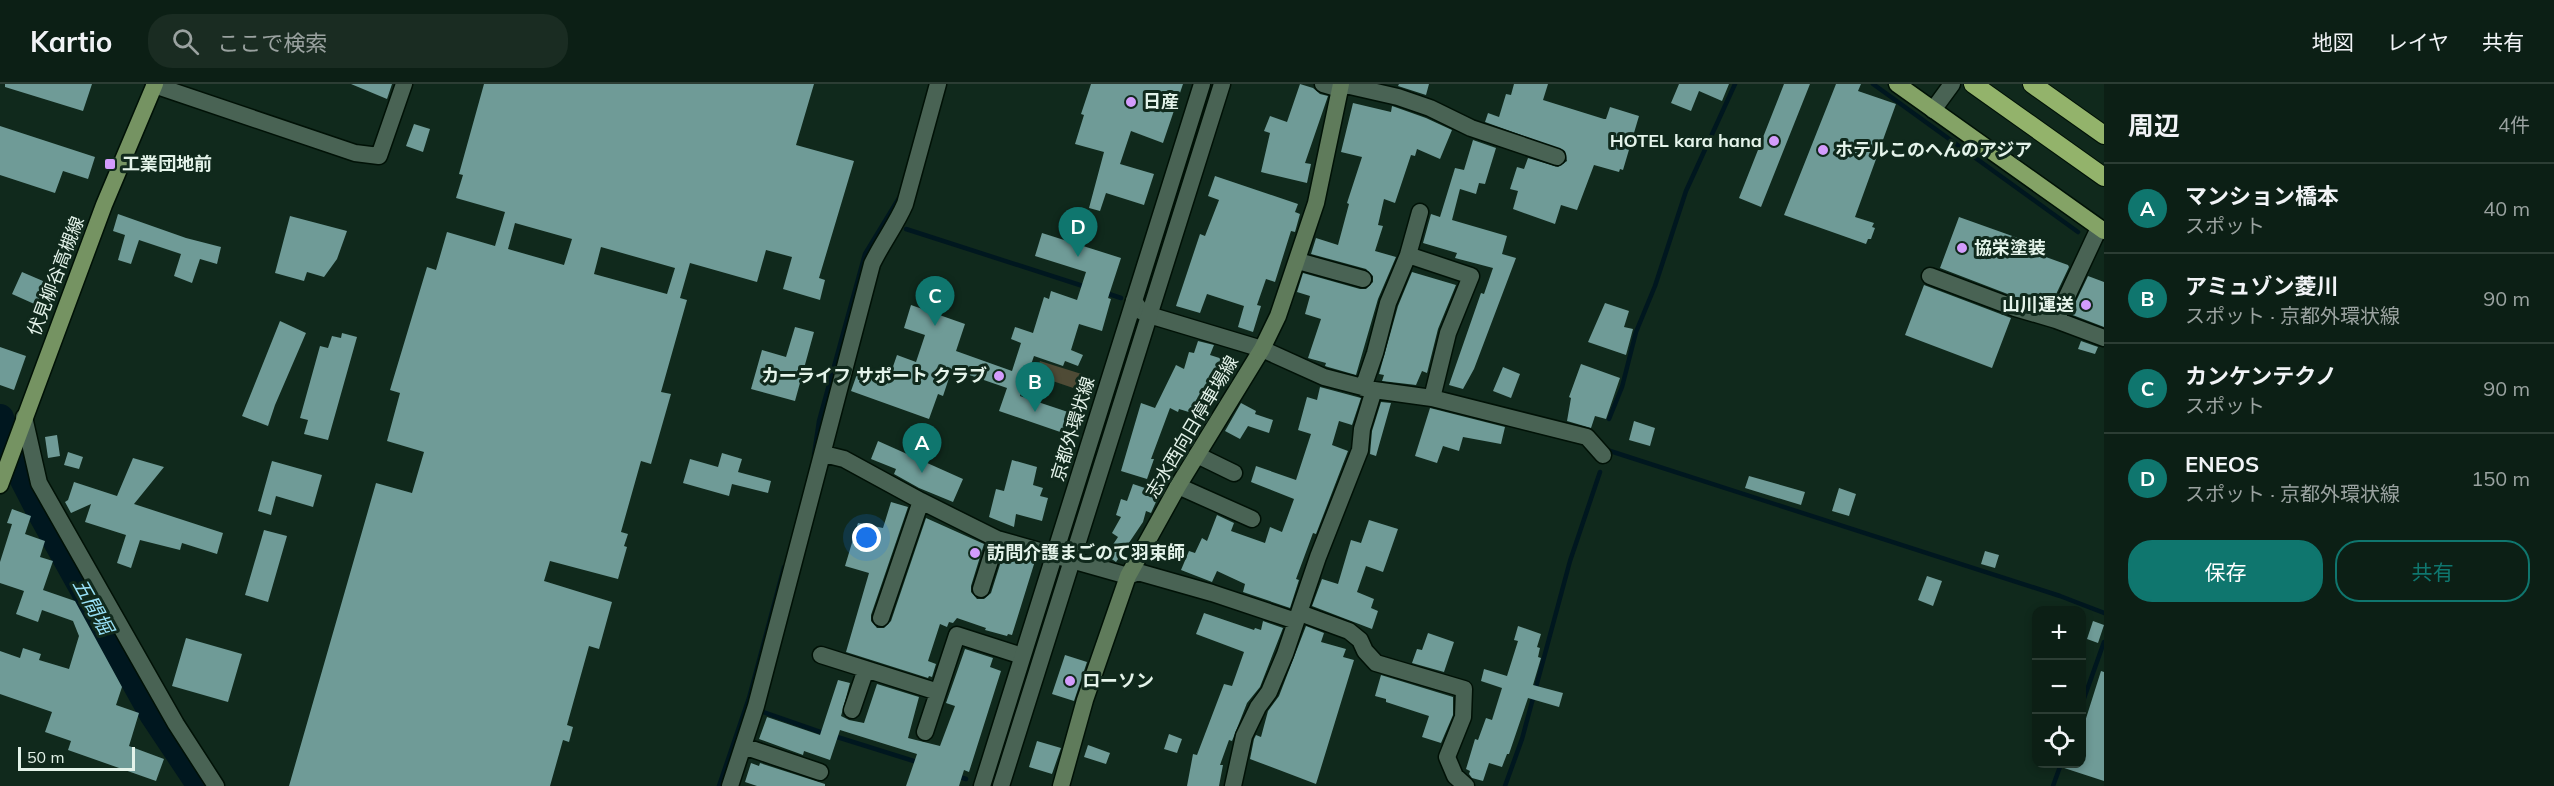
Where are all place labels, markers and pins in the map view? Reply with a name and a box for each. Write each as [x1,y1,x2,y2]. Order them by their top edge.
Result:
place label: 日産 [1143,90,1179,113]
marker: 日産 [1124,95,1138,109]
place label: HOTEL kara hana [1610,129,1762,152]
marker: HOTEL kara hana [1767,134,1781,148]
place label: ホテルこのへんのアジア [1835,138,2032,161]
marker: ホテルこのへんのアジア [1816,143,1830,157]
place label: 工業団地前 [122,152,212,175]
marker: 工業団地前 [103,157,117,171]
pin: D [1058,208,1098,257]
place label: 協栄塗装 [1974,236,2046,259]
marker: 協栄塗装 [1955,241,1969,255]
pin: C [916,276,954,326]
place label: 山川運送 [2002,293,2074,316]
marker: 山川運送 [2079,298,2093,312]
pin: B [1016,362,1054,412]
place label: カーライフ サポート クラブ [761,364,987,387]
marker: カーライフ サポート クラブ [992,369,1006,383]
pin: A [902,424,942,473]
place label: 訪問介護まごのて羽束師 [987,541,1185,564]
marker: 訪問介護まごのて羽束師 [968,546,982,560]
place label: ローソン [1082,669,1154,692]
marker: ローソン [1063,674,1077,688]

